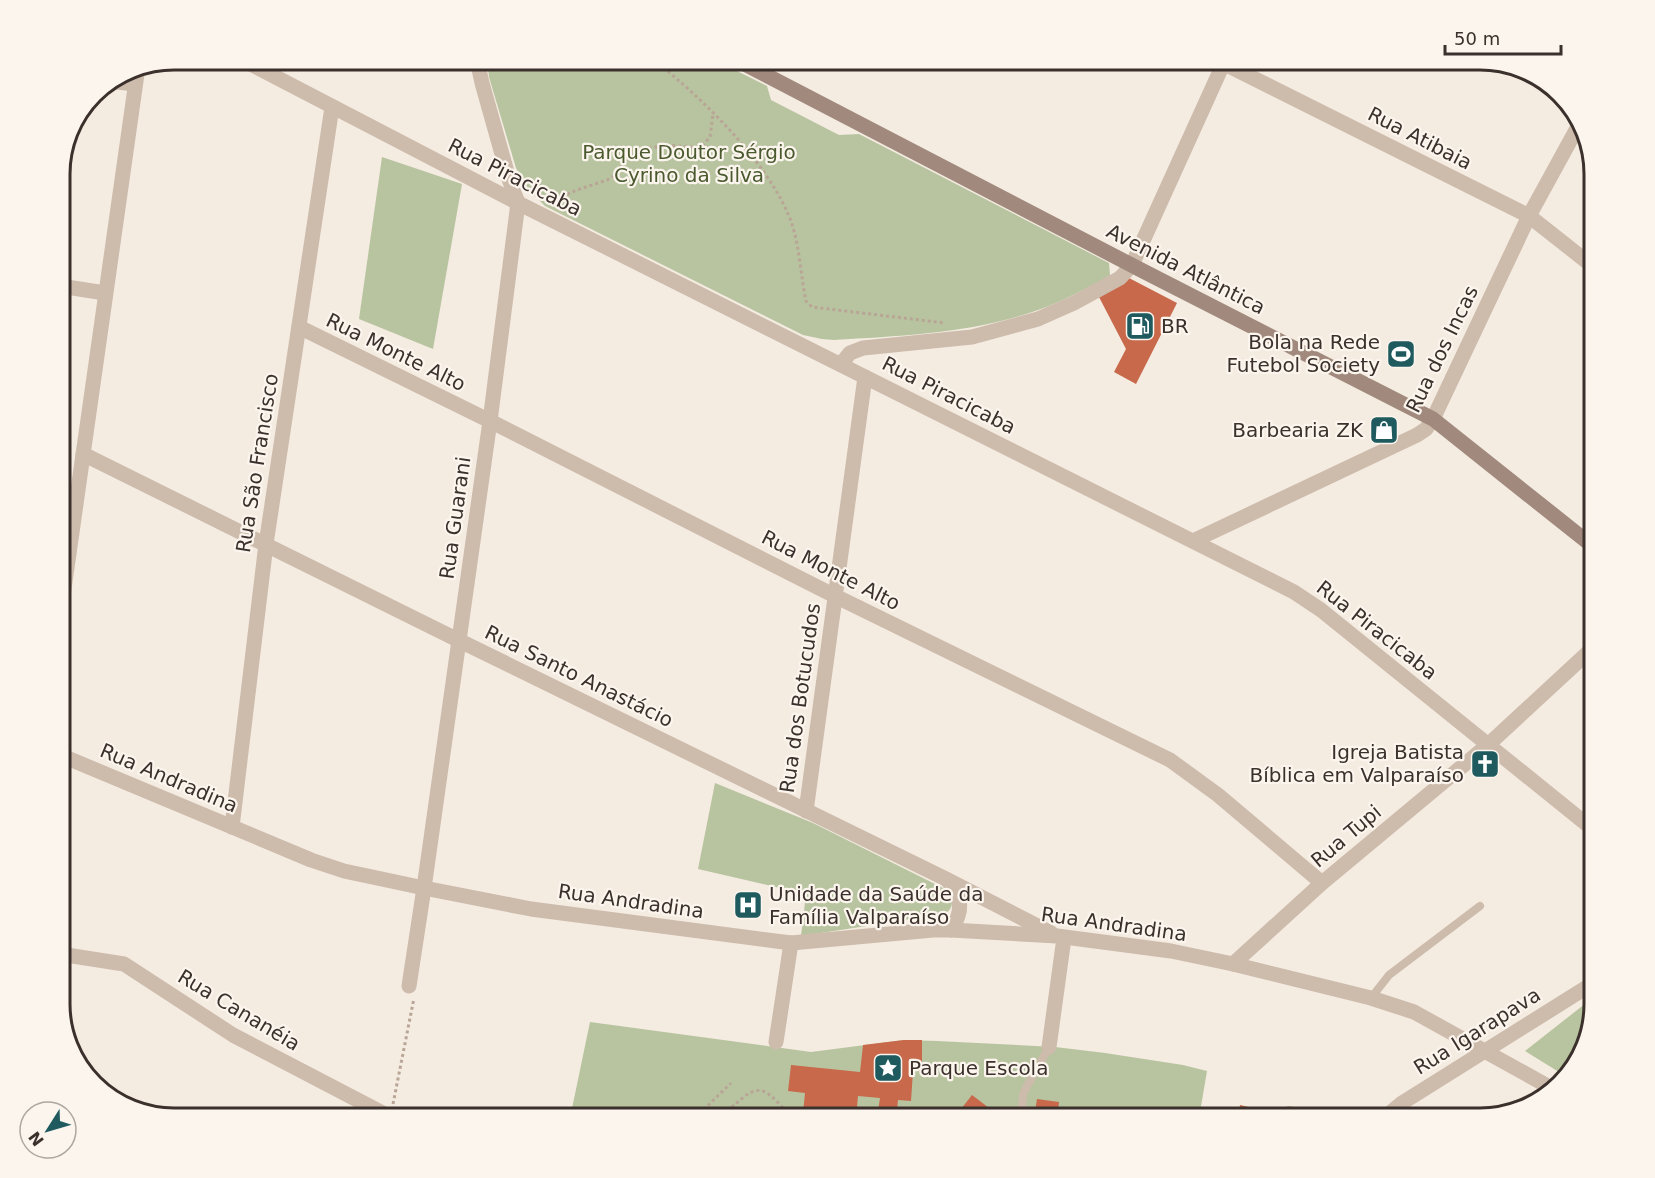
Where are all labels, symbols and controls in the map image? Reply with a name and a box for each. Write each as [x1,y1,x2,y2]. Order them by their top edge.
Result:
scale bar [1445,18,1560,56]
text: 50 m [1454,28,1500,49]
street label: Rua Atibaia [1364,101,1476,175]
street label: Rua Piracicaba [444,133,586,221]
park label: Parque Doutor Sérgio Cyrino da Silva [582,140,796,187]
street label: Avenida Atlântica [1103,219,1269,319]
street label: Rua dos Incas [1401,282,1483,416]
street label: Rua Monte Alto [322,308,470,396]
fuel station icon: BR [1124,310,1156,342]
place label: BR [1161,314,1189,338]
place label: Bola na Rede Futebol Society [1226,330,1380,377]
sports icon: Bola na Rede Futebol Society [1385,338,1417,370]
street label: Rua Piracicaba [878,351,1020,439]
street label: Rua São Francisco [231,372,283,554]
shop icon: Barbearia ZK [1368,414,1400,446]
place label: Barbearia ZK [1232,418,1364,442]
street label: Rua Guarani [435,455,475,581]
street label: Rua Monte Alto [758,525,904,615]
street label: Rua Piracicaba [1312,575,1442,685]
street label: Rua dos Botucudos [775,602,825,794]
street label: Rua Santo Anastácio [481,620,677,732]
street label: Rua Andradina [97,738,241,818]
place label: Igreja Batista Bíblica em Valparaíso [1250,740,1464,787]
church icon: Igreja Batista Bíblica em Valparaíso [1469,748,1501,780]
street label: Rua Tupi [1306,800,1386,872]
street label: Rua Andradina [557,879,705,923]
place label: Unidade da Saúde da Família Valparaíso [769,882,983,929]
hospital icon: Unidade da Saúde da Família Valparaíso [732,889,764,921]
street label: Rua Andradina [1040,902,1188,946]
street label: Rua Cananéia [174,964,304,1056]
street label: Rua Igarapava [1409,982,1545,1080]
place icon: Parque Escola [872,1052,904,1084]
place label: Parque Escola [909,1056,1048,1080]
north arrow [18,1100,78,1160]
text: N [25,1128,48,1150]

